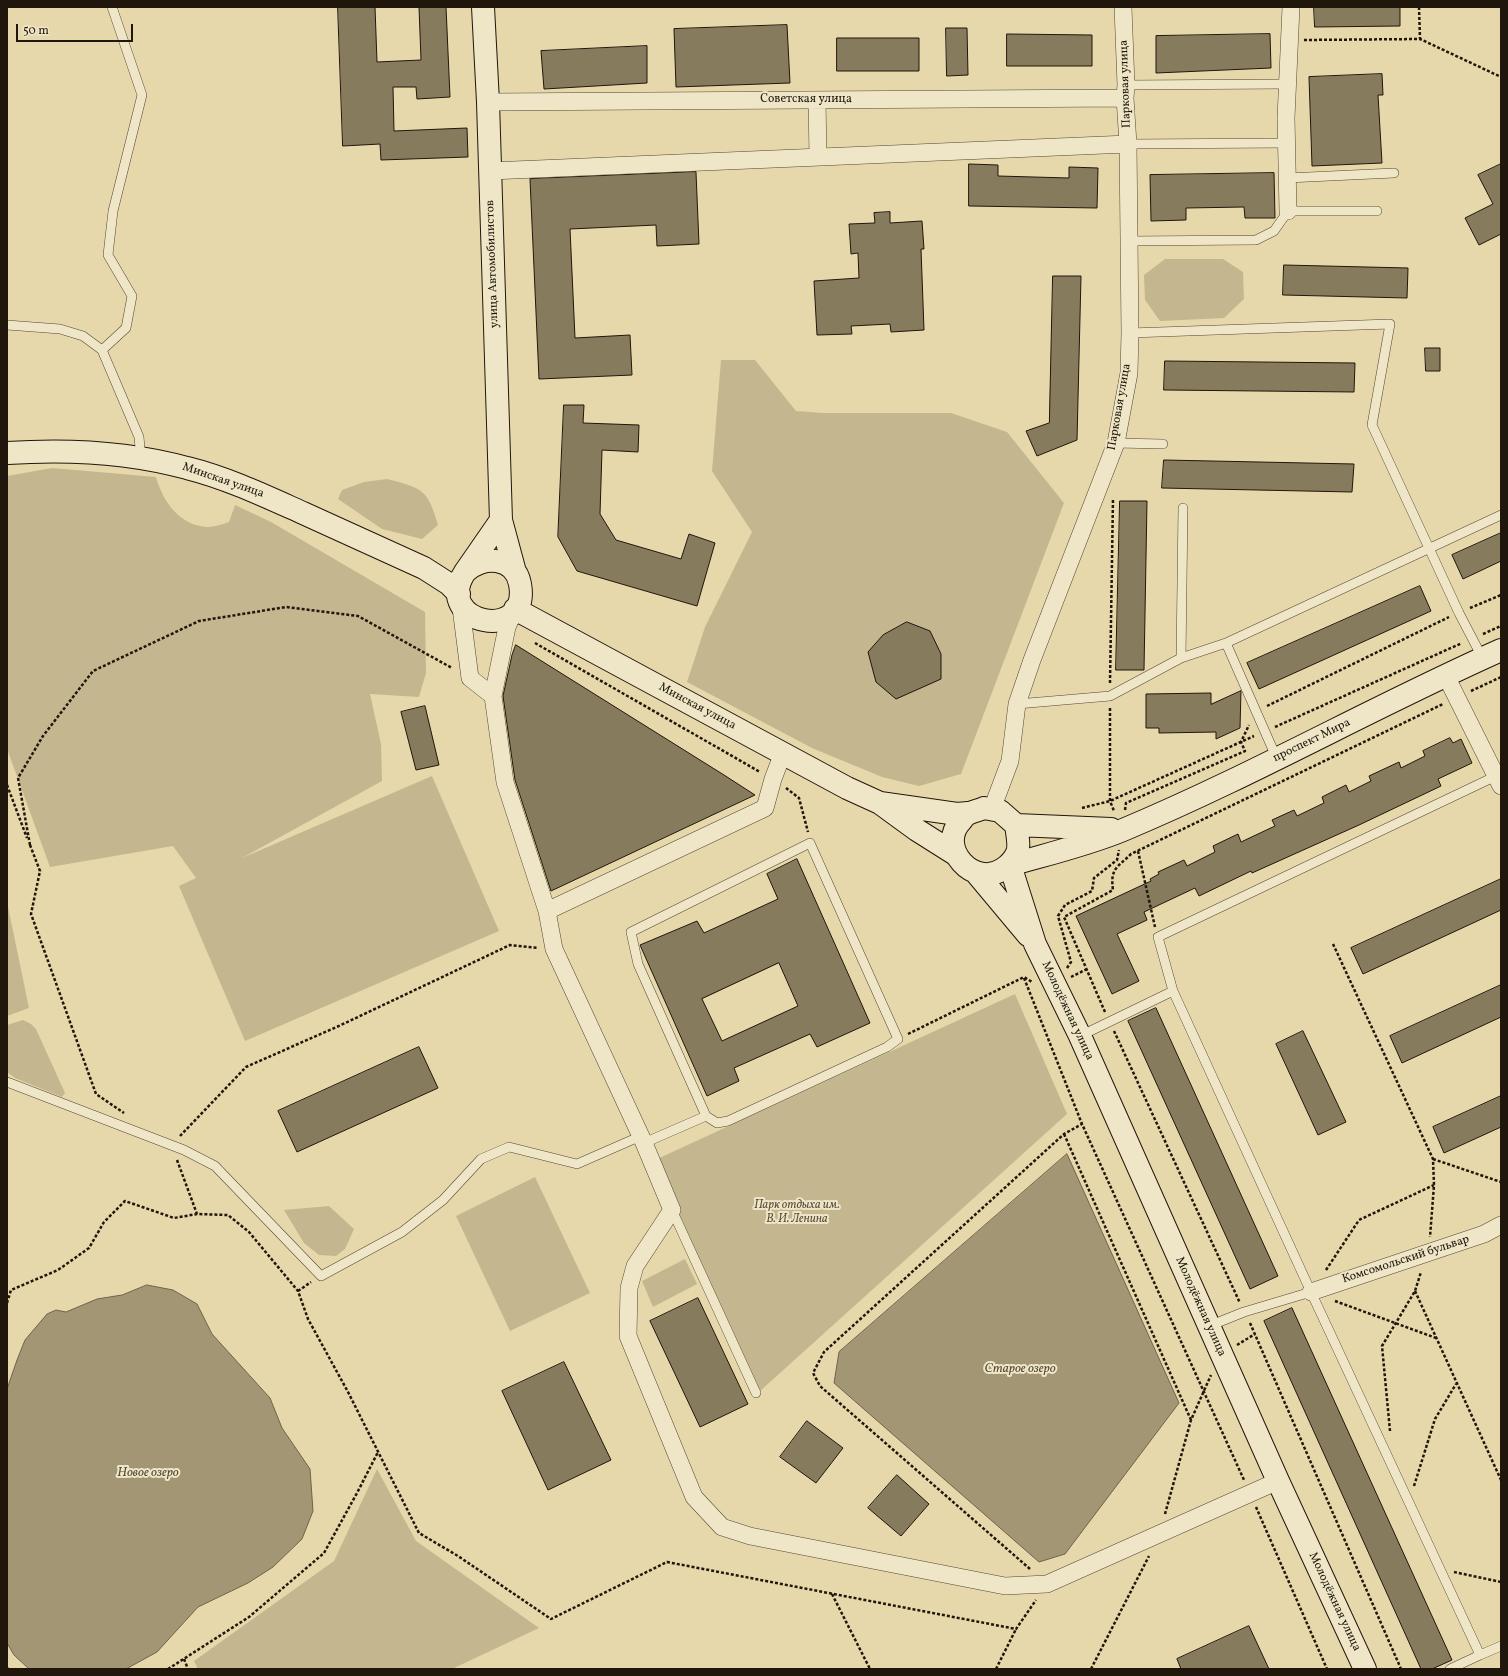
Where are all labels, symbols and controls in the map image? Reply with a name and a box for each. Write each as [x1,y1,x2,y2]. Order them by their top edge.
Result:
scale bar [18,16,135,42]
text: 50 m [23,23,49,39]
street label: Парковая улица [1117,40,1135,128]
street label: Советская улица [760,93,852,107]
street label: улица Автомобилистов [484,200,502,328]
street label: Парковая улица [1105,362,1135,452]
street label: Минская улица [180,460,266,502]
street label: Минская улица [656,681,738,733]
street label: проспект Мира [1271,716,1353,766]
street label: Молодёжная улица [1038,959,1096,1063]
park label: Парк отдыха им. В. И. Ленина [754,1199,840,1227]
street label: Комсомольский бульвар [1341,1233,1471,1287]
street label: Молодёжная улица [1172,1255,1228,1359]
water label: Старое озеро [984,1362,1056,1378]
water label: Новое озеро [117,1466,179,1482]
street label: Молодёжная улица [1305,1550,1363,1654]

